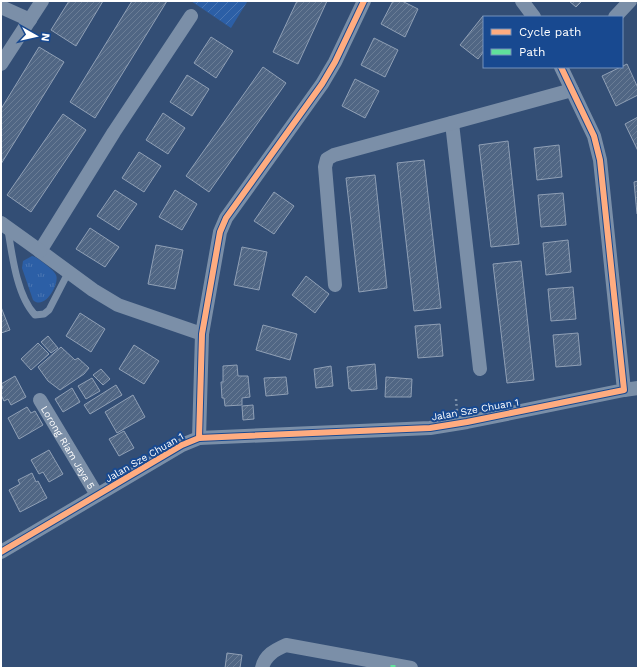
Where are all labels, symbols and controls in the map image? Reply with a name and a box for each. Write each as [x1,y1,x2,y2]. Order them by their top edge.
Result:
north arrow [16,16,56,56]
legend [483,16,623,68]
text: Cycle path [519,25,581,39]
text: N [38,32,52,42]
text: Path [519,45,545,59]
street label: Jalan Sze Chuan 1 [431,396,520,423]
street label: Lorong Riam Jaya 5 [39,404,97,491]
street label: Jalan Sze Chuan 1 [103,431,185,484]

